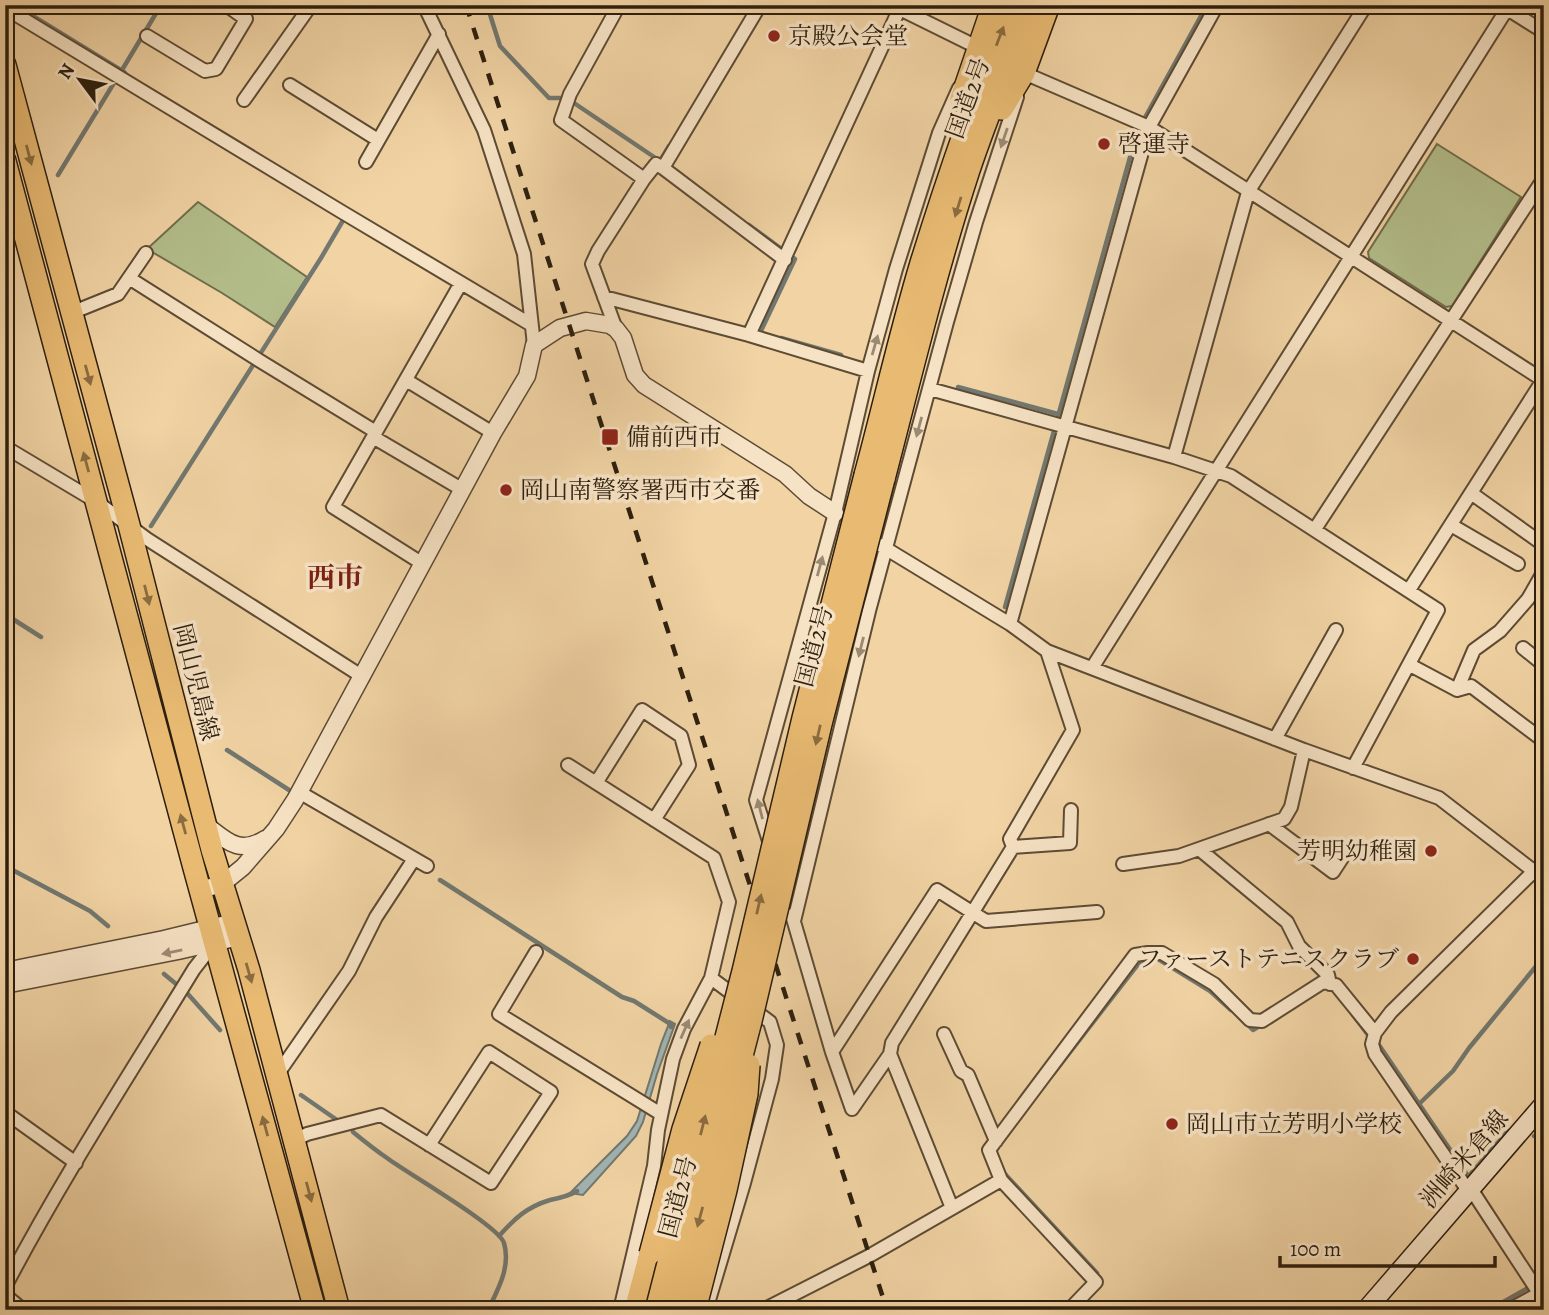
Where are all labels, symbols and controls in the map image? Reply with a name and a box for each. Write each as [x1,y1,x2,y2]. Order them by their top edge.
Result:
place label: 京殿公会堂 [788,20,908,52]
one-way arrow [994,25,1005,46]
marker: 京殿公会堂 [766,28,782,44]
north arrow [46,46,116,116]
street label: 国道2号 [939,53,997,143]
text: N [52,59,81,84]
one-way arrow [998,128,1009,149]
place label: 啓運寺 [1118,128,1190,160]
marker: 啓運寺 [1096,136,1112,152]
one-way arrow [24,144,35,166]
one-way arrow [952,197,963,218]
one-way arrow [871,334,881,355]
one-way arrow [83,364,94,386]
one-way arrow [914,417,924,438]
place label: 備前西市 [626,421,722,453]
marker: 備前西市 [600,427,620,447]
one-way arrow [80,451,91,473]
place label: 岡山南警察署西市交番 [520,474,760,506]
marker: 岡山南警察署西市交番 [498,482,514,498]
one-way arrow [815,555,826,577]
district label: 西市 [307,559,363,597]
one-way arrow [142,584,153,606]
street label: 国道2号 [788,602,840,690]
street label: 岡山児島線 [166,620,226,744]
one-way arrow [855,636,866,658]
one-way arrow [812,724,823,746]
one-way arrow [754,798,765,820]
one-way arrow [177,813,187,834]
place label: 芳明幼稚園 [1297,835,1417,867]
marker: 芳明幼稚園 [1423,843,1439,859]
one-way arrow [754,893,765,915]
place label: ファーストテニスクラブ [1138,943,1399,975]
one-way arrow [161,946,183,957]
marker: ファーストテニスクラブ [1405,951,1421,967]
one-way arrow [245,963,255,984]
one-way arrow [679,1019,691,1039]
street label: 洲崎米倉線 [1413,1103,1515,1215]
place label: 岡山市立芳明小学校 [1186,1108,1402,1140]
one-way arrow [259,1114,270,1136]
one-way arrow [698,1114,709,1136]
marker: 岡山市立芳明小学校 [1164,1116,1180,1132]
street label: 国道2号 [652,1153,704,1241]
one-way arrow [304,1182,315,1204]
one-way arrow [694,1207,705,1229]
scale bar [1280,1224,1495,1268]
text: 100 m [1290,1235,1341,1263]

